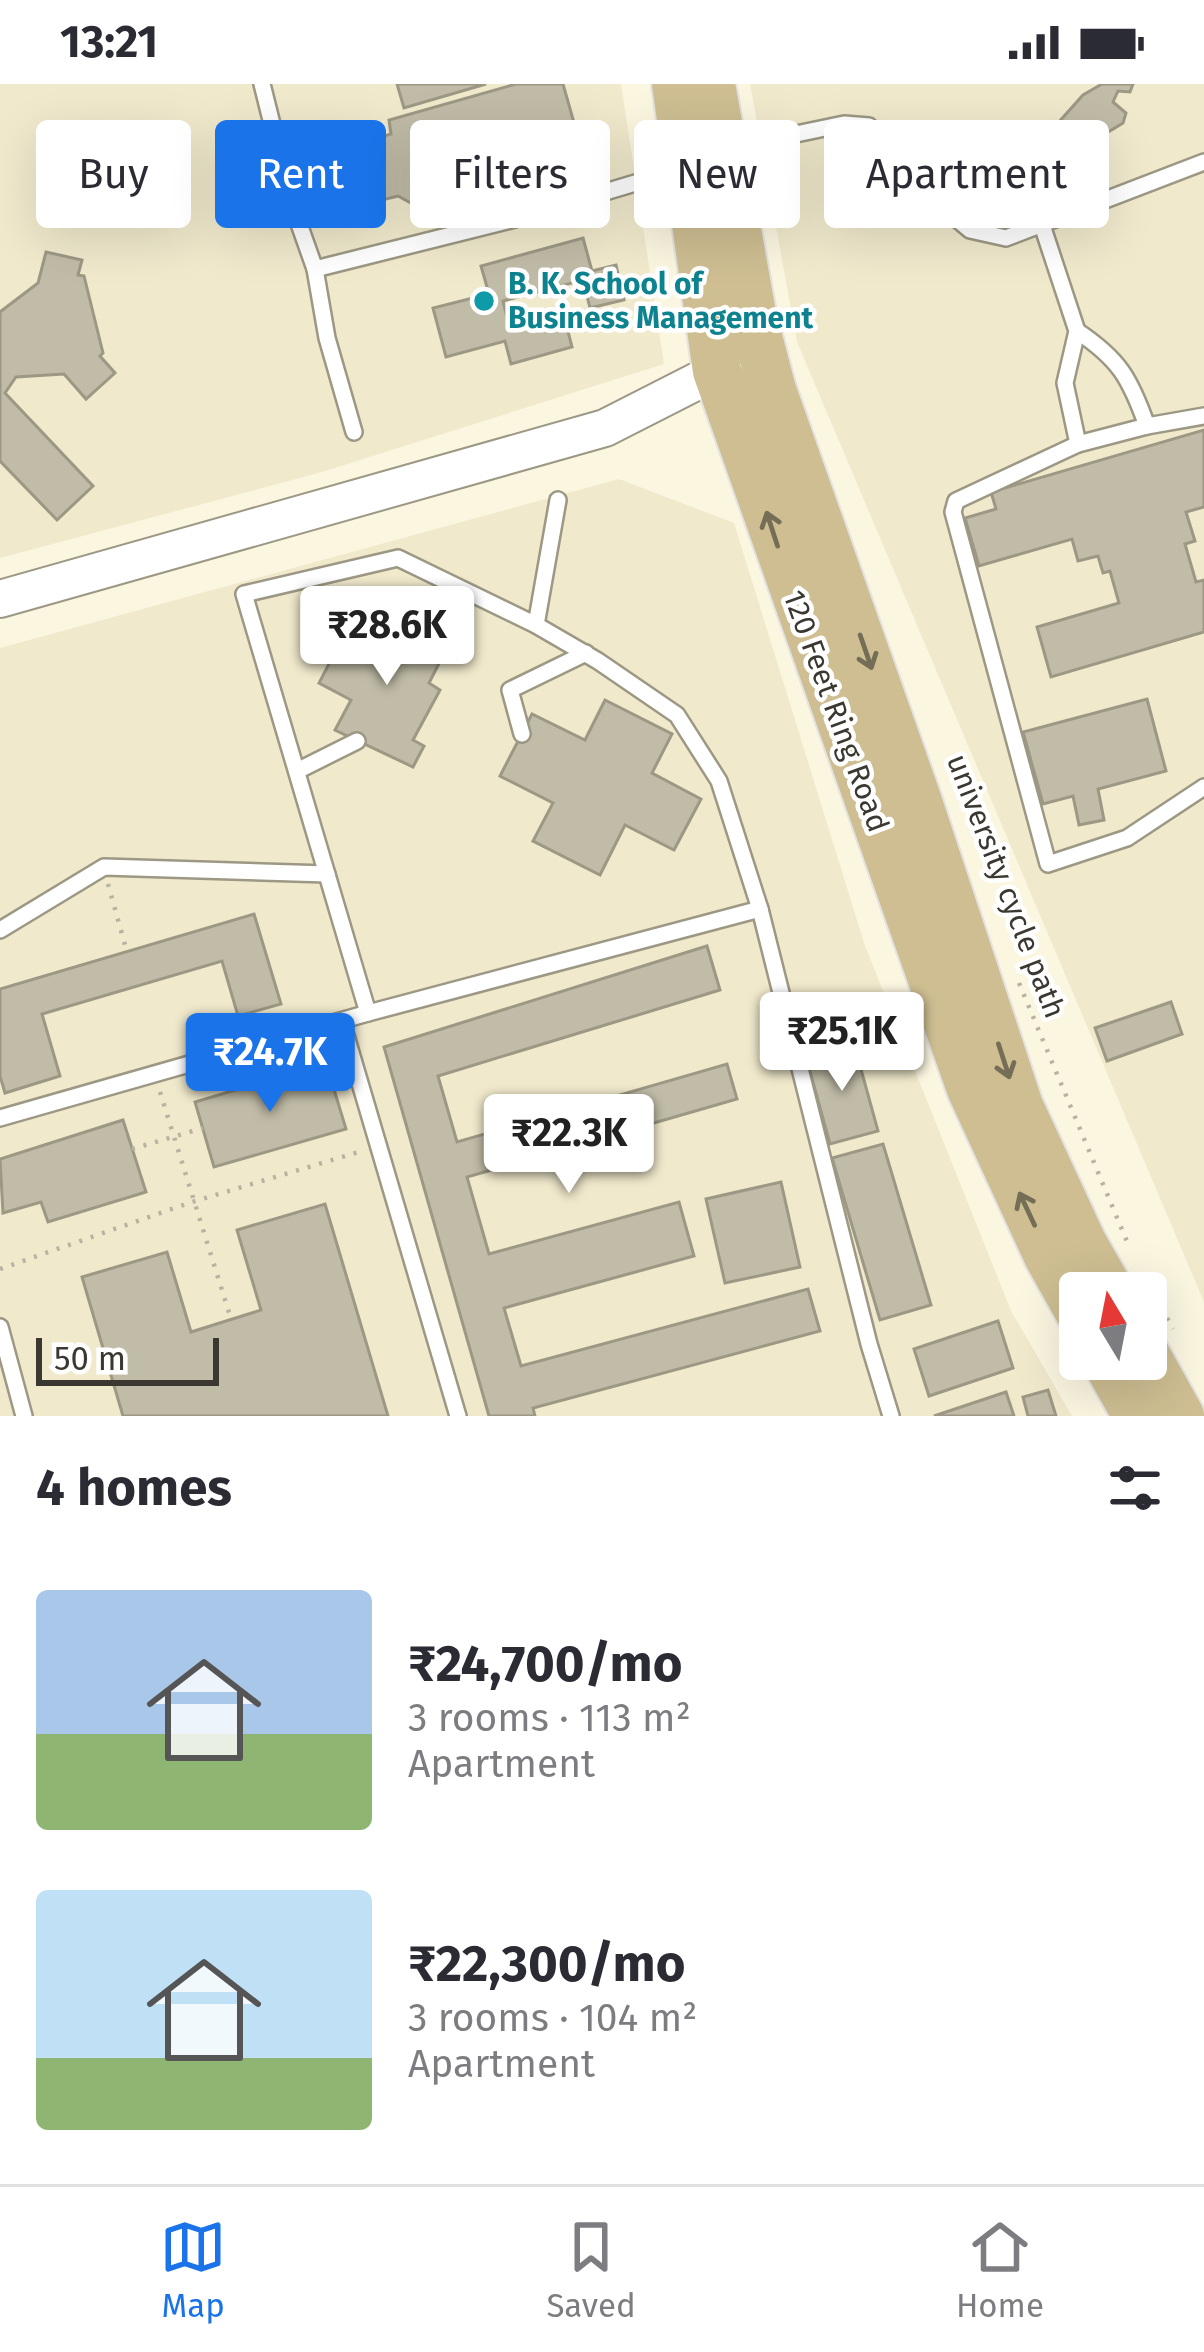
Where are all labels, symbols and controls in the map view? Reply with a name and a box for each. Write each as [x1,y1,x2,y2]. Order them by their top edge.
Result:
text: 13:21 [60,15,158,69]
chip: Buy [36,120,191,228]
chip: Rent [215,120,386,228]
chip: Filters [410,120,610,228]
chip: New [634,120,800,228]
chip: Apartment [824,120,1109,228]
place label: B. K. School of Business Management [508,266,813,336]
marker: B. K. School of Business Management [471,288,497,314]
one-way arrow [759,511,781,549]
street label: 120 Feet Ring Road [776,585,896,837]
pin: ₹28.6K [289,586,485,688]
text: ₹28.6K [327,602,447,648]
one-way arrow [857,633,878,670]
street label: university cycle path [939,749,1073,1023]
pin: ₹25.1K [744,992,940,1094]
text: ₹25.1K [787,1008,897,1054]
pin: ₹24.7K [172,1013,368,1115]
text: ₹24.7K [213,1029,327,1075]
one-way arrow [995,1041,1017,1079]
pin: ₹22.3K [471,1094,667,1196]
text: ₹22.3K [511,1110,627,1156]
one-way arrow [1015,1192,1037,1228]
north arrow [1059,1272,1167,1380]
map controls [1059,1272,1167,1380]
scale bar [36,1332,219,1385]
text: 50 m [54,1339,126,1379]
icon: filters [1102,1455,1168,1521]
text: 4 homes [36,1457,232,1519]
text: ₹24,700/mo [408,1633,682,1695]
icon: home [132,1638,276,1782]
text: 3 rooms · 113 m² [408,1695,691,1741]
text: Apartment [408,1741,595,1787]
text: ₹22,300/mo [408,1933,686,1995]
icon: home [132,1938,276,2082]
text: 3 rooms · 104 m² [408,1995,697,2041]
text: Apartment [408,2041,595,2087]
tab: Map [160,2214,226,2326]
tab: Saved [546,2214,636,2326]
tab: Home [956,2214,1044,2326]

